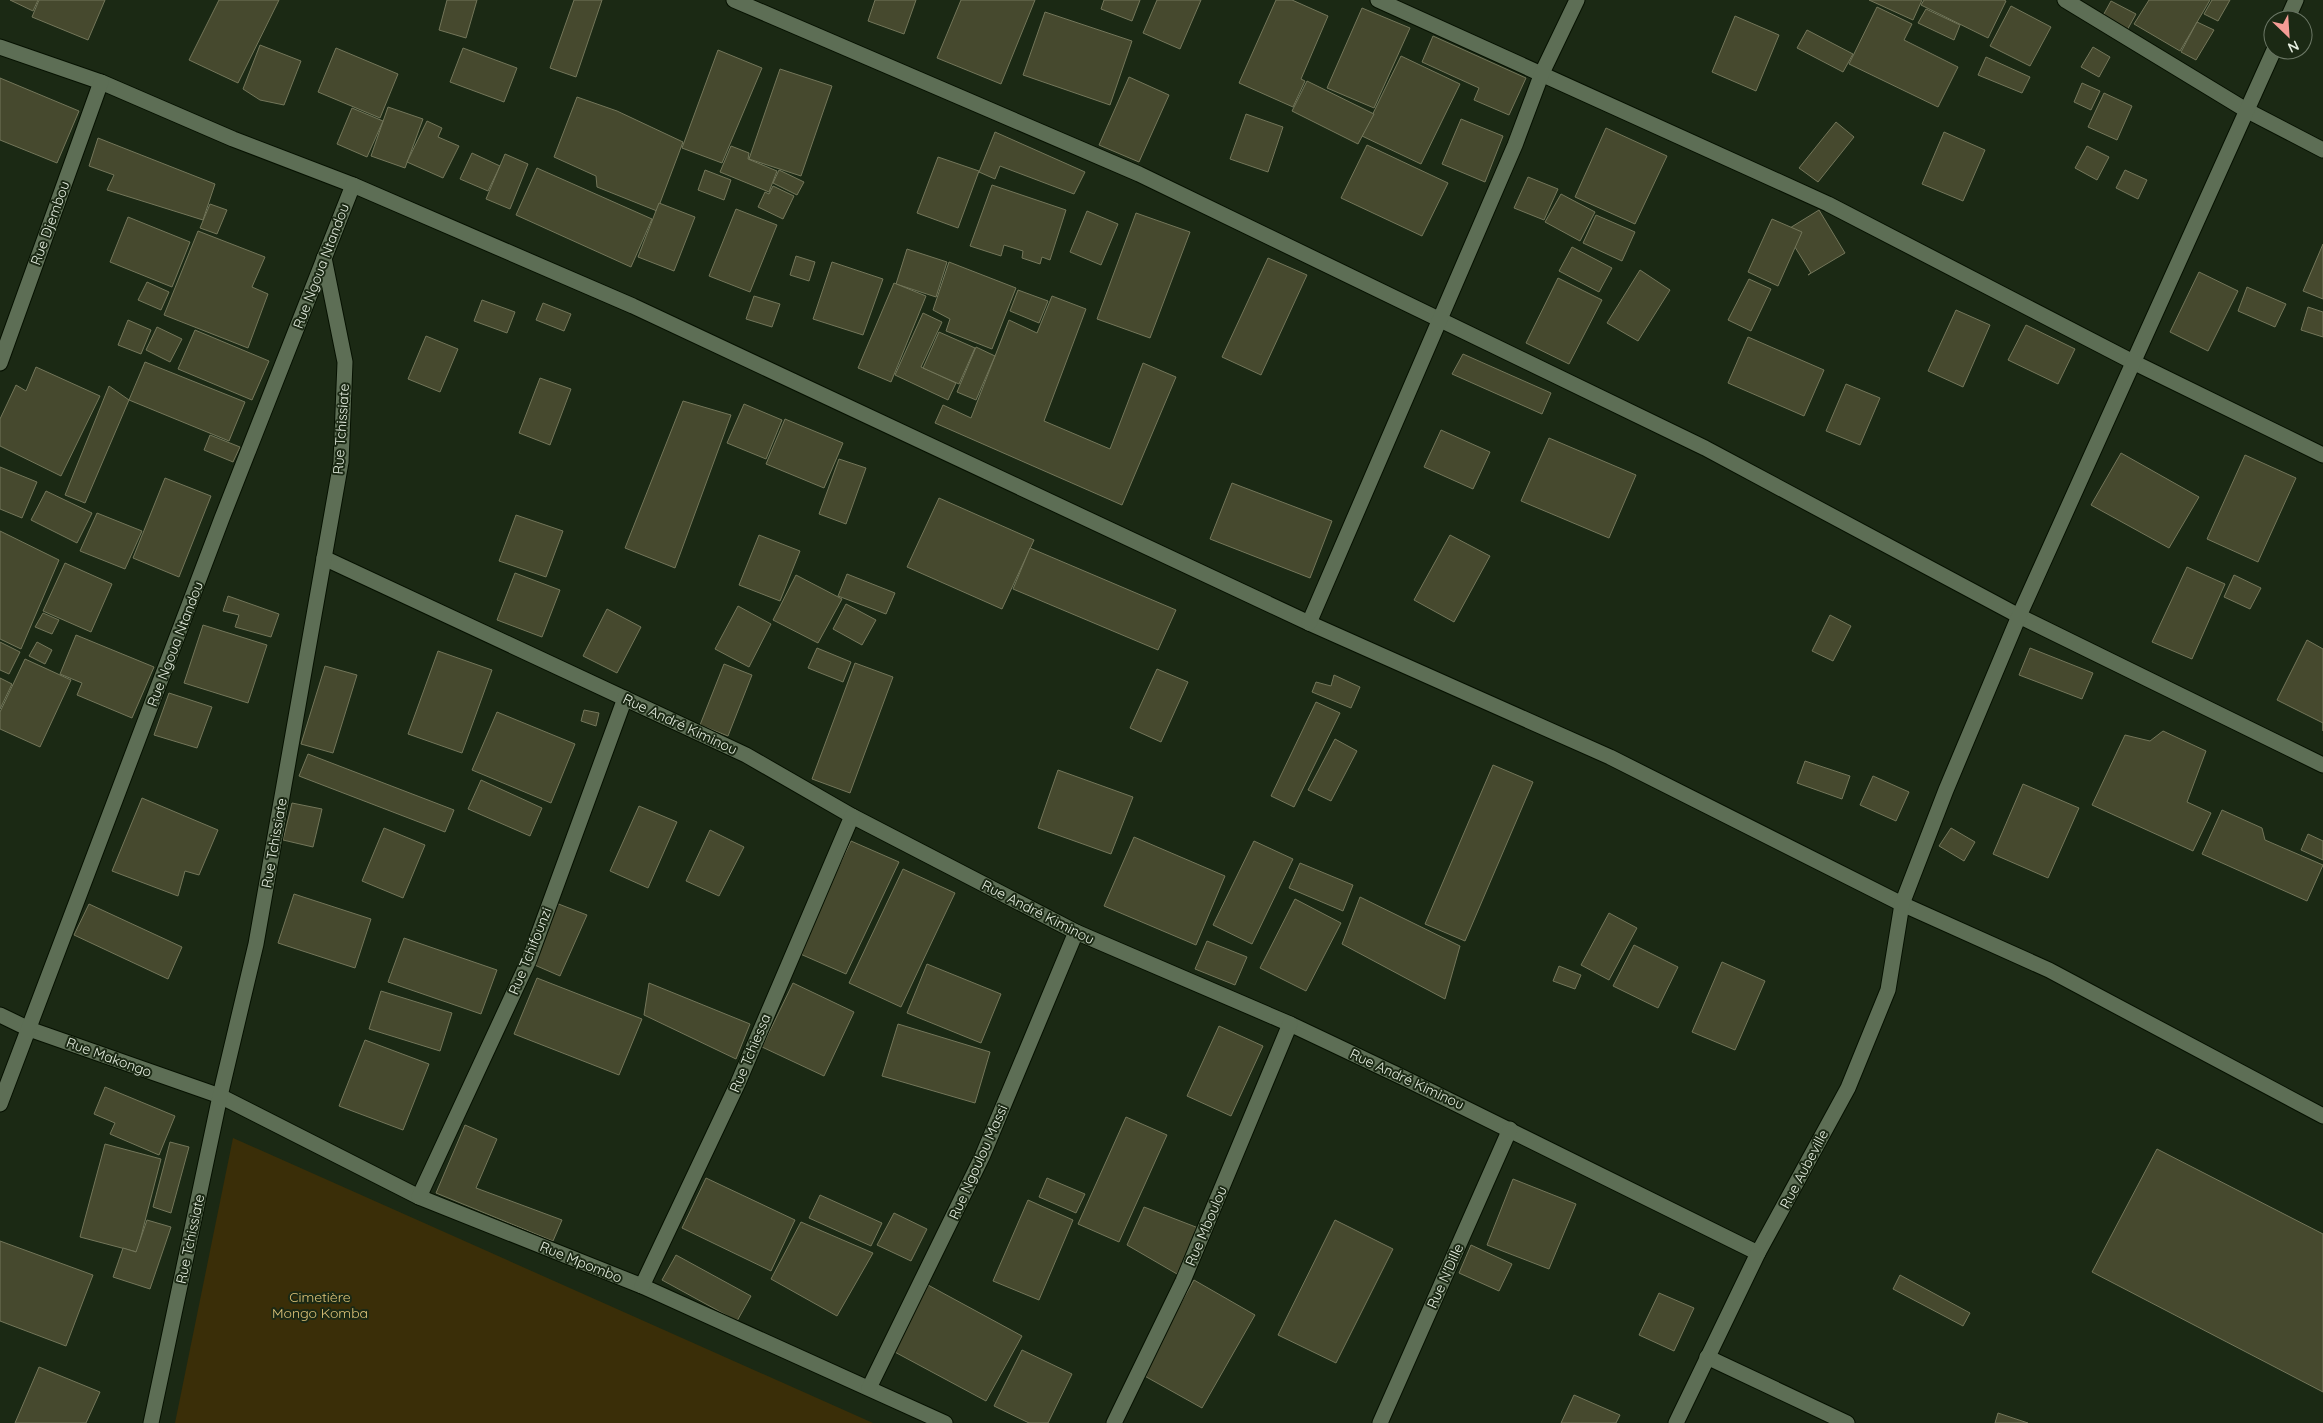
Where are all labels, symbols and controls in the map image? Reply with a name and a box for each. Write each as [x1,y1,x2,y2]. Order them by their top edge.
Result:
north arrow [2263,10,2313,60]
text: N [2285,36,2302,57]
street label: Rue Djembou [26,178,74,268]
street label: Rue Ngoua Ntandou [289,201,353,331]
street label: Rue Tchissiate [329,383,353,475]
street label: Rue Ngoua Ntandou [143,579,207,709]
street label: Rue André Kiminou [620,690,740,758]
street label: Rue Tchissiate [257,796,291,889]
street label: Rue André Kiminou [979,876,1097,948]
street label: Rue Tchifounzi [504,905,556,997]
street label: Rue Tchiessa [725,1011,775,1095]
street label: Rue Makongo [64,1033,154,1081]
street label: Rue André Kiminou [1347,1045,1467,1113]
street label: Rue Ngoulou Massi [945,1102,1011,1222]
street label: Rue Aubeville [1776,1126,1832,1212]
street label: Rue Mboulou [1181,1183,1231,1269]
street label: Rue Tchissiate [172,1192,208,1285]
street label: Rue Mpombo [537,1237,625,1287]
street label: Rue N'Dille [1423,1241,1467,1311]
park label: Cimetière Mongo Komba [272,1288,368,1322]

